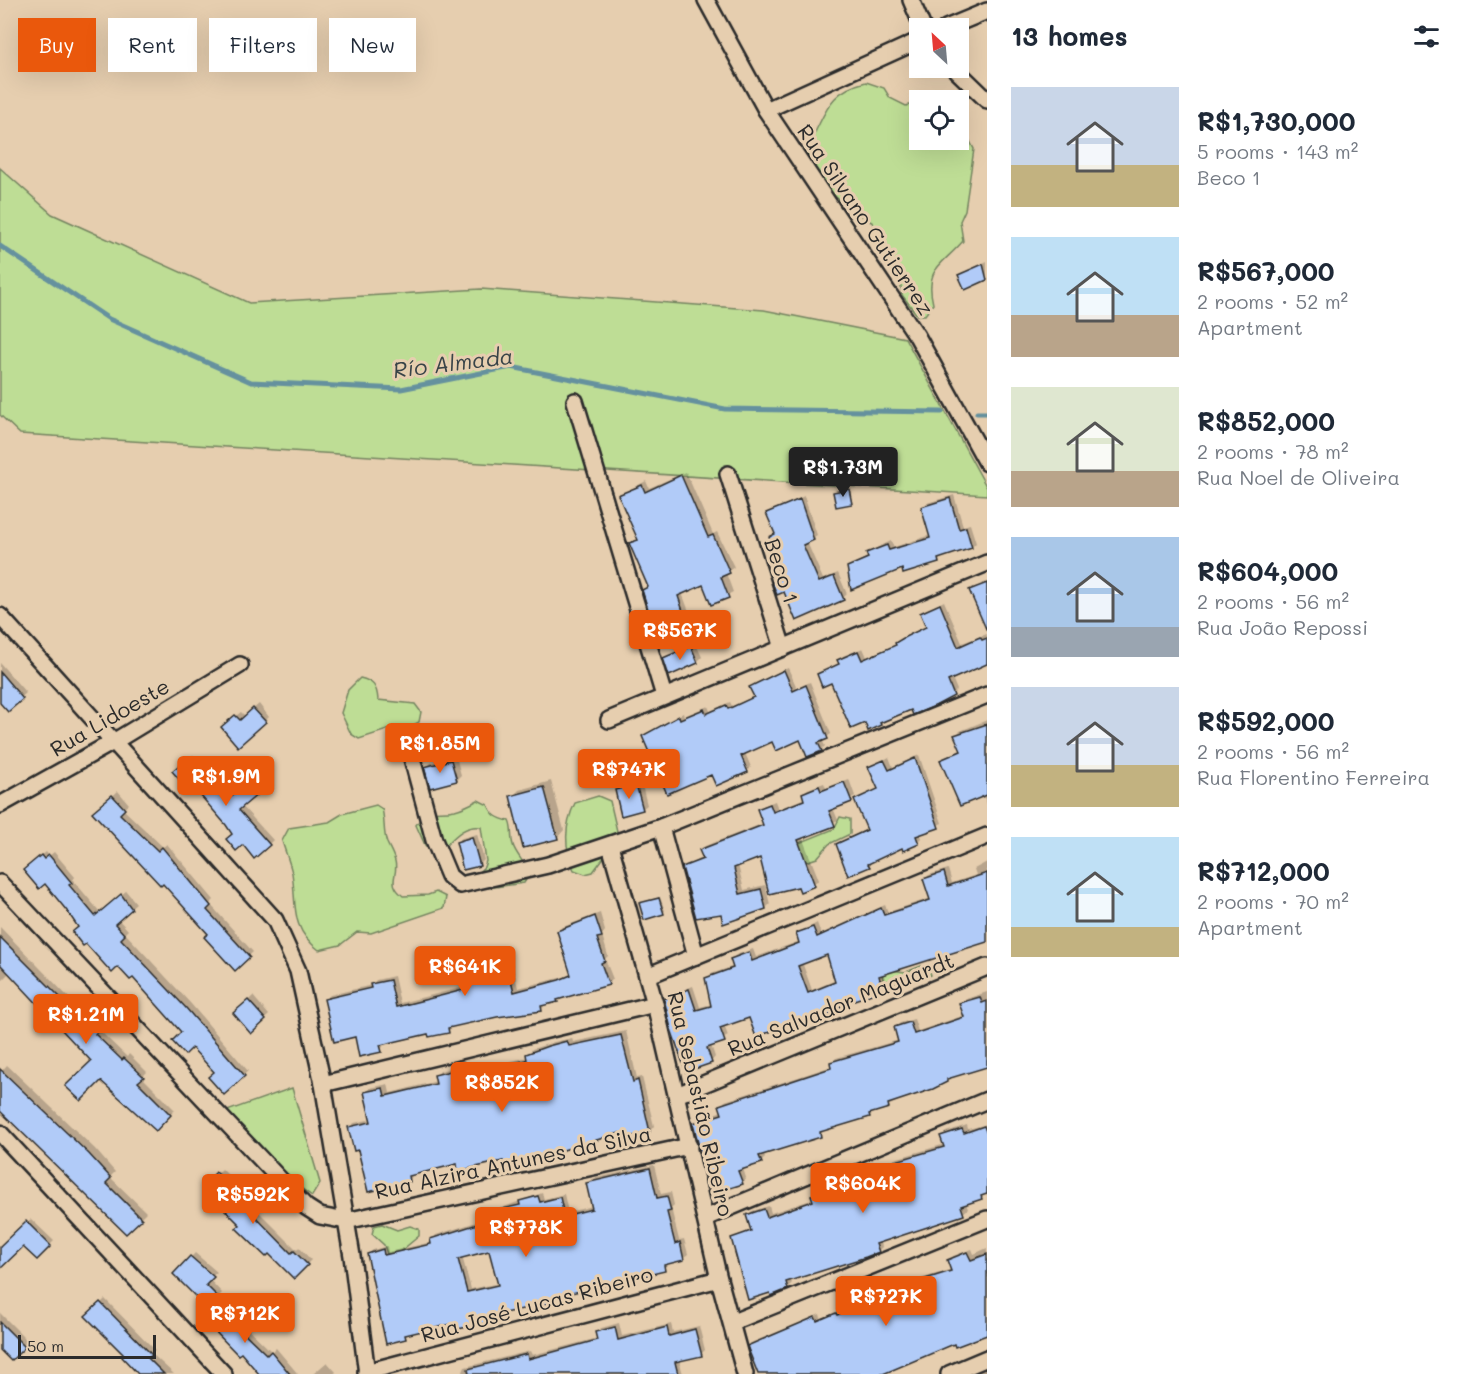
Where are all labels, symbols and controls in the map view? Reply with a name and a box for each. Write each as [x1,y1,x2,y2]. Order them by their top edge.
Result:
chip: Buy [18,18,96,72]
chip: Rent [108,18,197,72]
chip: Filters [209,18,317,72]
chip: New [329,18,416,72]
north arrow [909,18,969,78]
map controls [909,18,969,150]
text: 13 homes [1011,19,1128,53]
icon: filters [1410,20,1443,53]
button: locate [909,90,969,150]
text: R$1,730,000 [1197,104,1356,138]
icon: home [1059,111,1131,183]
street label: Rua Silvano Gutierrez [792,118,940,320]
text: 5 rooms · 143 m² [1197,138,1358,164]
text: Beco 1 [1197,164,1261,190]
text: R$567,000 [1197,254,1335,288]
icon: home [1059,261,1131,333]
text: 2 rooms · 52 m² [1197,288,1348,314]
text: Apartment [1197,314,1303,340]
water label: Río Almada [391,341,515,384]
text: R$852,000 [1197,404,1335,438]
icon: home [1059,411,1131,483]
text: 2 rooms · 78 m² [1197,438,1349,464]
pin: R$1.73M [788,447,898,498]
text: R$1.73M [803,453,883,479]
text: Rua Noel de Oliveira [1197,464,1400,490]
street label: Beco 1 [759,535,806,607]
text: R$604,000 [1197,554,1338,588]
icon: home [1059,561,1131,633]
text: 2 rooms · 56 m² [1197,588,1349,614]
pin: R$567K [631,610,729,661]
text: Rua João Repossi [1197,614,1368,640]
text: R$567K [643,616,717,642]
street label: Rua Lidoeste [45,672,174,762]
text: R$592,000 [1197,704,1335,738]
icon: home [1059,711,1131,783]
pin: R$1.85M [385,723,495,774]
text: R$1.85M [399,729,481,755]
text: 2 rooms · 56 m² [1197,738,1349,764]
pin: R$747K [580,749,678,800]
text: R$747K [592,755,666,781]
pin: R$1.9M [177,756,275,807]
text: R$1.9M [191,762,261,788]
text: Rua Florentino Ferreira [1197,764,1430,790]
text: R$712,000 [1197,854,1330,888]
icon: home [1059,861,1131,933]
text: 2 rooms · 70 m² [1197,888,1349,914]
text: Apartment [1197,914,1303,940]
pin: R$641K [416,946,514,997]
street label: Rua Salvador Maguardt [723,946,958,1061]
text: R$641K [429,952,502,978]
street label: Rua Sebastião Ribeiro [662,989,740,1219]
pin: R$1.21M [31,994,141,1045]
text: R$1.21M [47,1000,125,1026]
pin: R$852K [453,1062,551,1113]
text: R$852K [465,1068,539,1094]
street label: Rua Alzira Antunes da Silva [372,1119,654,1204]
pin: R$604K [814,1163,912,1214]
text: R$604K [825,1169,902,1195]
pin: R$592K [204,1174,302,1225]
text: R$592K [216,1180,290,1206]
pin: R$778K [477,1207,575,1258]
text: R$778K [489,1213,563,1239]
street label: Rua José Lucas Ribeiro [418,1260,656,1348]
pin: R$727K [837,1276,935,1327]
text: R$727K [850,1282,922,1308]
pin: R$712K [196,1293,294,1344]
text: R$712K [210,1299,280,1325]
scale bar [18,1332,156,1360]
text: 50 m [27,1335,64,1356]

